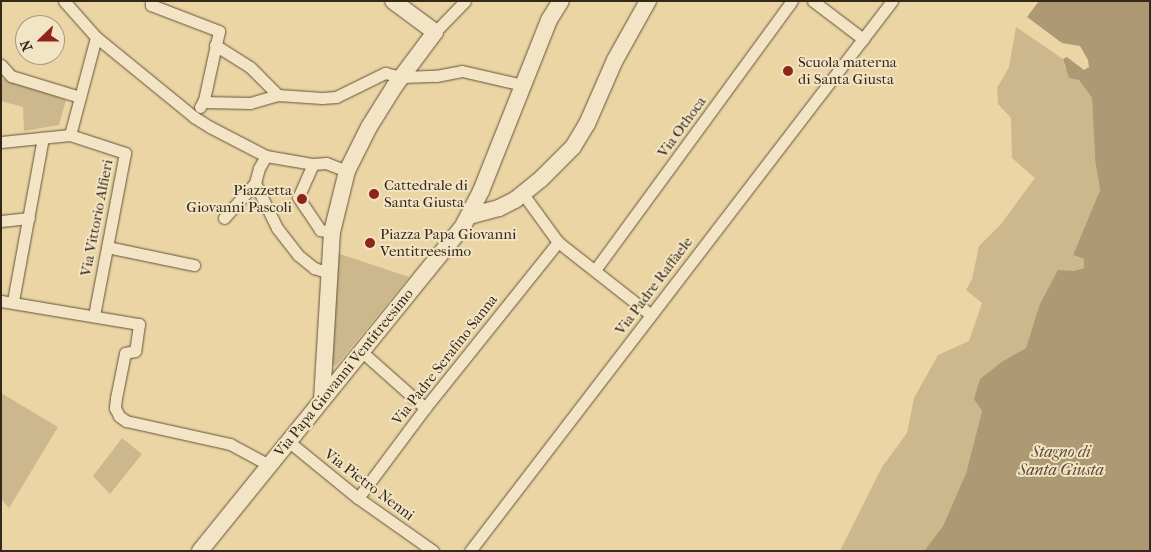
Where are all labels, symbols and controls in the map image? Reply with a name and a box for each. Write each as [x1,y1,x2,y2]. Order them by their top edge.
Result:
north arrow [15,15,65,65]
text: N [17,37,36,54]
place label: Scuola materna di Santa Giusta [798,53,897,88]
marker: Scuola materna di Santa Giusta [782,65,794,77]
street label: Via Othoca [654,93,710,161]
street label: Via Vittorio Alfieri [77,158,117,278]
place label: Cattedrale di Santa Giusta [384,176,468,211]
place label: Piazzetta Giovanni Pascoli [186,181,292,216]
marker: Cattedrale di Santa Giusta [368,188,380,200]
marker: Piazzetta Giovanni Pascoli [296,193,308,205]
place label: Piazza Papa Giovanni Ventitreesimo [380,225,516,260]
street label: Via Padre Raffaele [611,234,697,338]
marker: Piazza Papa Giovanni Ventitreesimo [364,237,376,249]
street label: Via Papa Giovanni Ventitreesimo [271,285,417,461]
street label: Via Padre Serafino Sanna [388,291,502,429]
water label: Stagno di Santa Giusta [1018,442,1104,480]
street label: Via Pietro Nenni [320,445,418,525]

